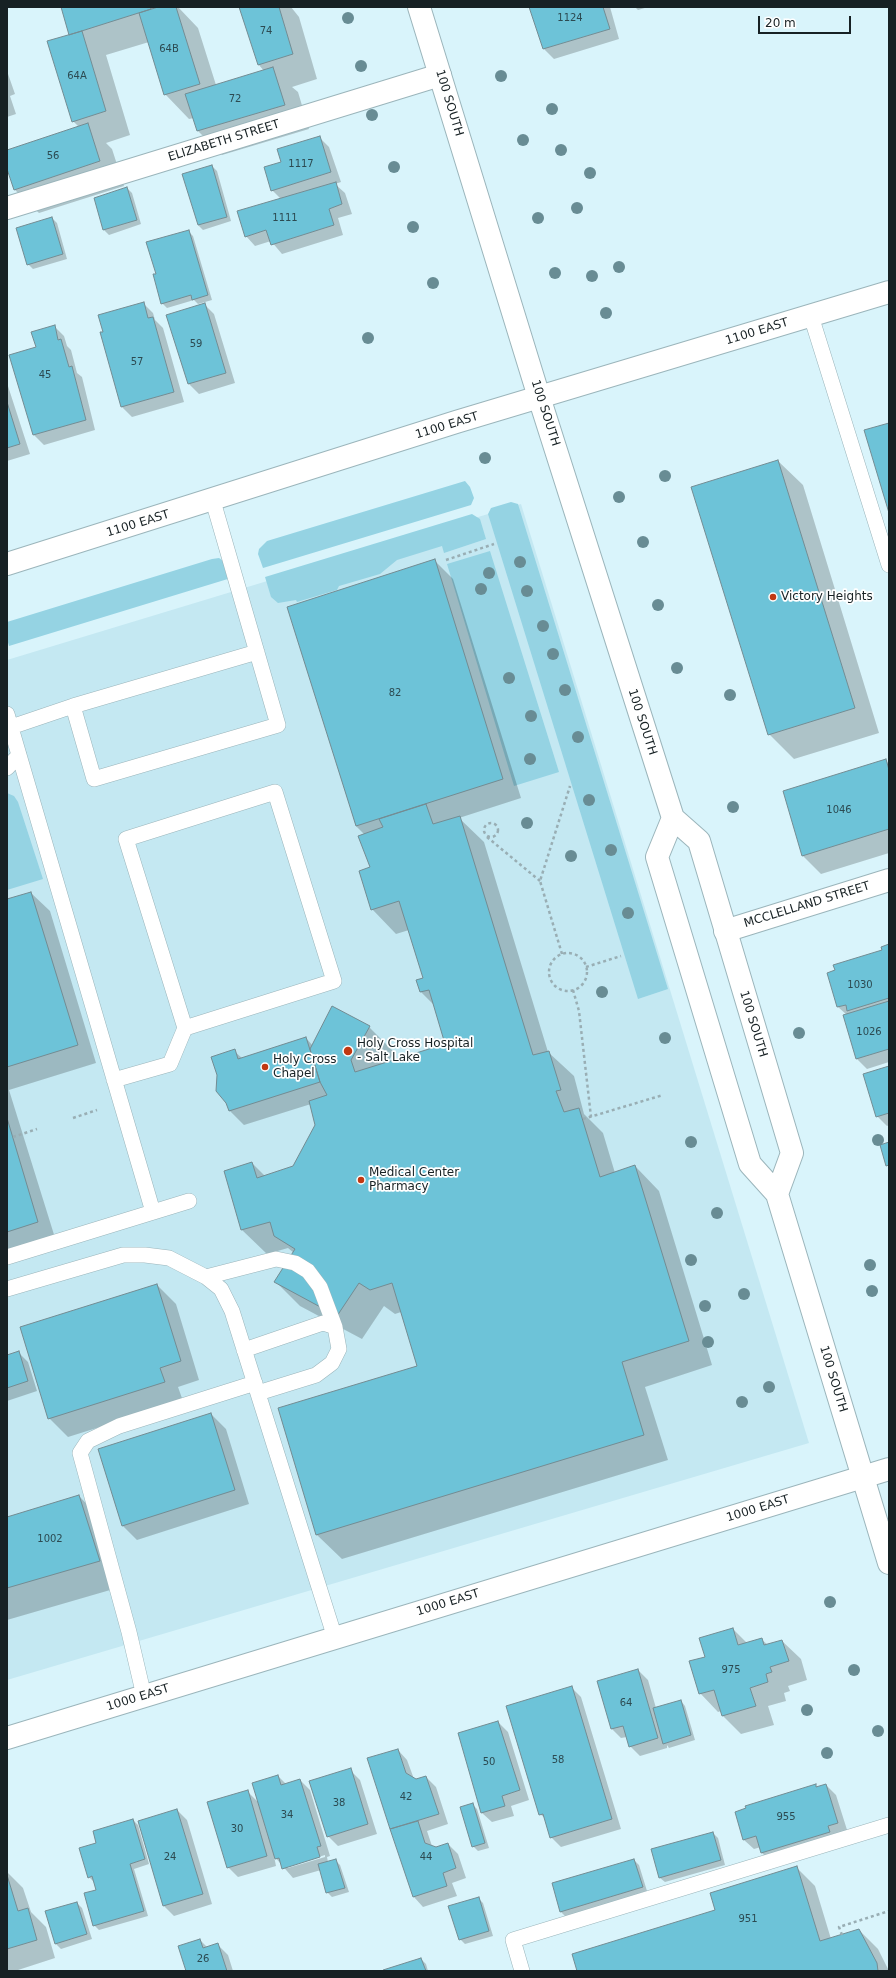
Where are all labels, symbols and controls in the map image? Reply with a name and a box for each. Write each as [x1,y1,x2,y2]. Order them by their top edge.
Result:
scale bar [760,8,853,34]
house number: 1124 [557,12,583,24]
text: 20 m [765,16,796,30]
house number: 74 [260,25,272,37]
house number: 64B [159,43,179,55]
street label: 100 SOUTH [432,68,466,138]
house number: 64A [67,70,87,82]
house number: 72 [229,93,241,105]
street label: ELIZABETH STREET [166,117,282,165]
house number: 56 [47,150,59,162]
house number: 1117 [288,158,314,170]
house number: 1111 [272,212,298,224]
street label: 1100 EAST [724,316,790,348]
house number: 59 [190,338,202,350]
house number: 57 [131,356,143,368]
house number: 45 [39,369,51,381]
street label: 100 SOUTH [528,378,562,448]
street label: 1100 EAST [414,410,480,442]
street label: 1100 EAST [105,508,171,540]
place label: Victory Heights [781,590,873,604]
marker: Victory Heights [768,592,778,602]
house number: 82 [389,687,401,699]
street label: 100 SOUTH [625,687,659,757]
house number: 1046 [826,804,852,816]
street label: MCCLELLAND STREET [742,879,872,931]
house number: 1030 [847,979,873,991]
street label: 100 SOUTH [736,989,770,1059]
house number: 1026 [856,1026,882,1038]
place label: Holy Cross Hospital - Salt Lake [357,1037,473,1065]
marker: Holy Cross Hospital - Salt Lake [342,1045,354,1057]
place label: Holy Cross Chapel [273,1053,337,1081]
marker: Holy Cross Chapel [260,1062,270,1072]
place label: Medical Center Pharmacy [369,1166,459,1194]
marker: Medical Center Pharmacy [356,1175,366,1185]
street label: 100 SOUTH [816,1344,850,1414]
street label: 1000 EAST [725,1493,791,1525]
house number: 1002 [37,1533,63,1545]
street label: 1000 EAST [415,1587,481,1619]
house number: 975 [721,1664,741,1676]
street label: 1000 EAST [105,1682,171,1714]
house number: 64 [620,1697,632,1709]
house number: 58 [552,1754,564,1766]
house number: 50 [483,1756,495,1768]
house number: 42 [400,1791,412,1803]
house number: 38 [333,1797,345,1809]
house number: 34 [281,1809,293,1821]
house number: 955 [776,1811,796,1823]
house number: 30 [231,1823,243,1835]
house number: 24 [164,1851,176,1863]
house number: 44 [420,1851,432,1863]
house number: 951 [738,1913,758,1925]
house number: 26 [197,1953,209,1965]

